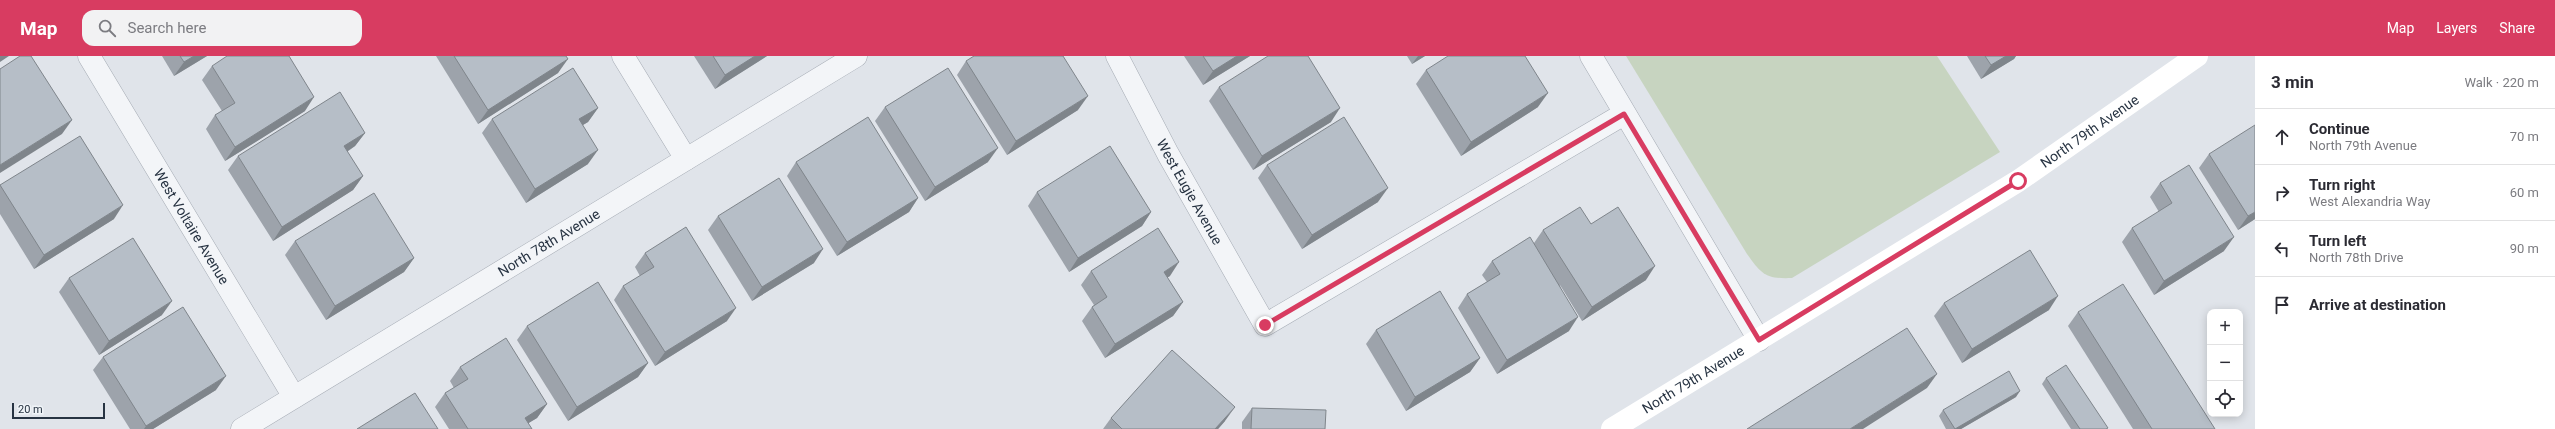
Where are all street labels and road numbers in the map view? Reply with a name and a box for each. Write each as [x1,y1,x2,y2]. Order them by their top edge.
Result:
street label: North 79th Avenue [2037,91,2142,171]
street label: West Eugie Avenue [1154,136,1226,247]
street label: West Voltaire Avenue [151,166,232,287]
street label: North 78th Avenue [495,206,603,280]
street label: North 79th Avenue [1639,342,1747,417]

